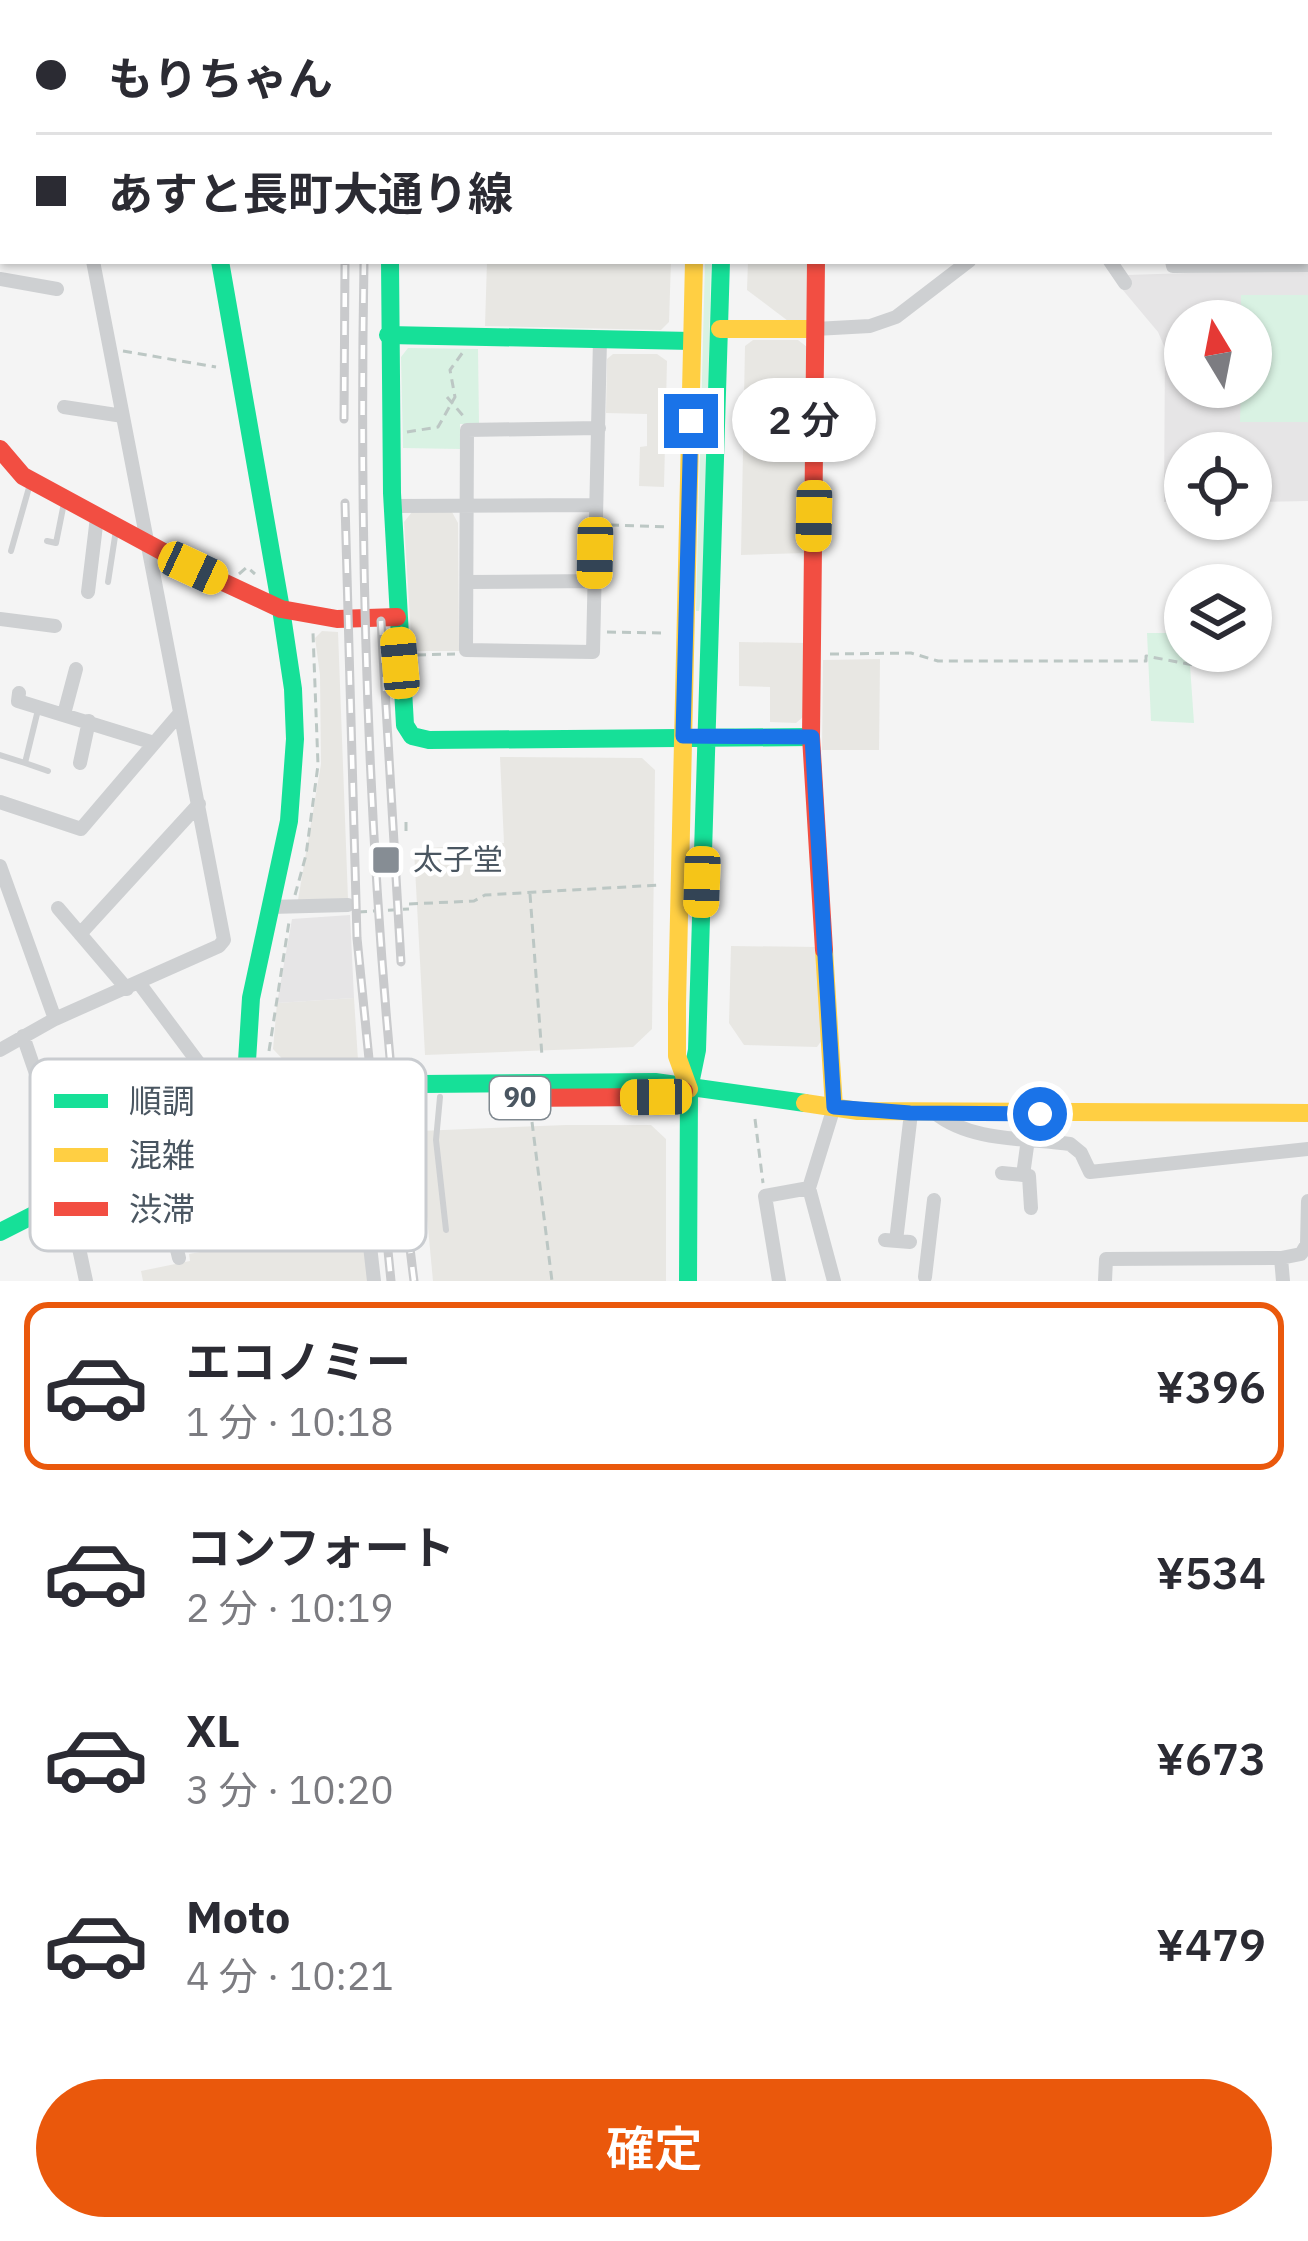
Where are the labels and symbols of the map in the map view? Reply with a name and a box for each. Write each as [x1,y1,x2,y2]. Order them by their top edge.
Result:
north arrow [1164,300,1272,408]
callout: 2 分 [733,379,877,463]
route end [664,394,718,448]
car [795,480,833,552]
car [576,517,614,589]
car [153,536,233,600]
car [379,626,421,700]
place label: 太子堂 [413,839,503,878]
marker: 太子堂 [370,844,402,876]
car [683,845,721,919]
legend [30,1059,426,1251]
road number: 90 [490,1077,550,1119]
car [620,1078,692,1116]
text: 順調 [129,1079,195,1122]
route start [1013,1087,1067,1141]
text: 混雑 [129,1133,195,1176]
text: 渋滞 [129,1187,195,1230]

